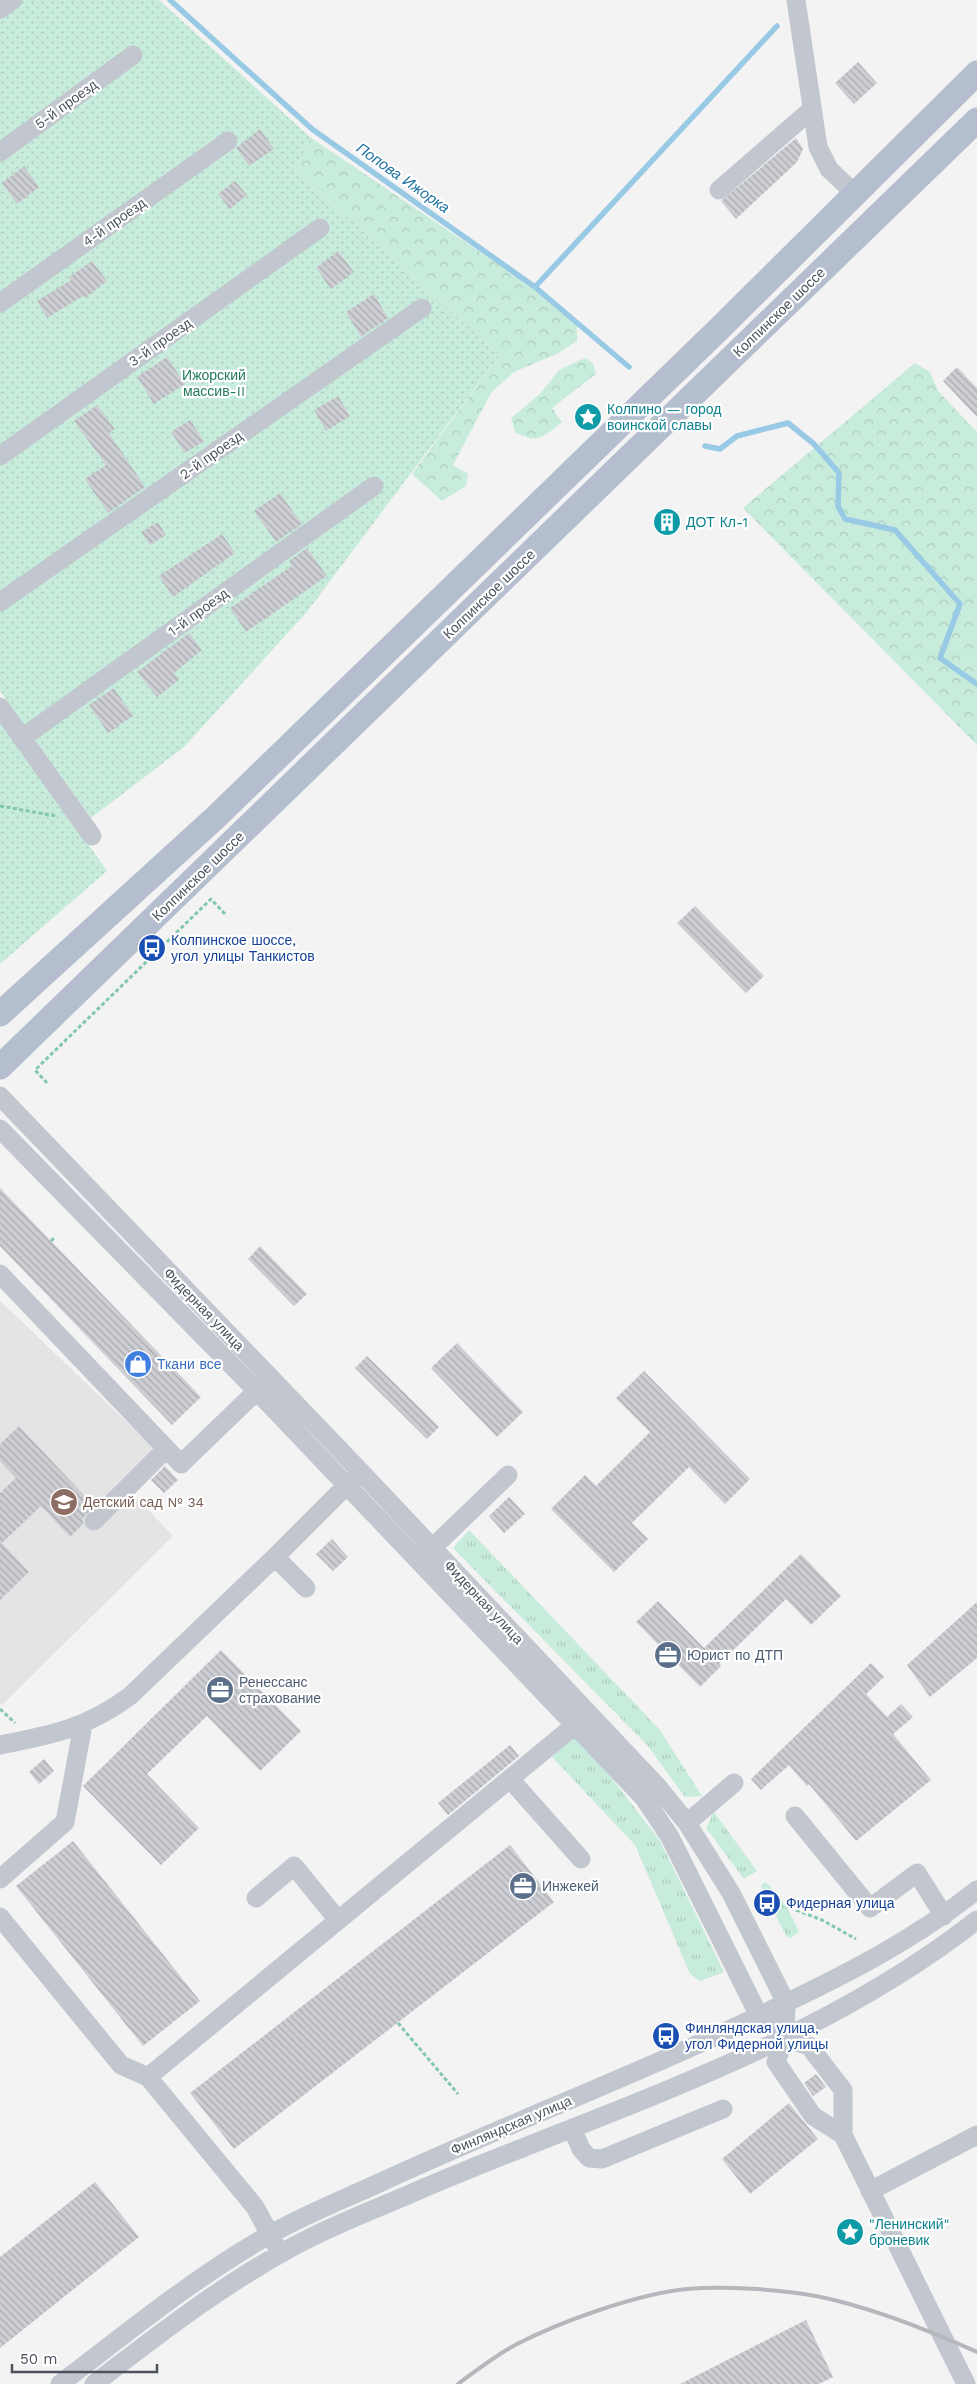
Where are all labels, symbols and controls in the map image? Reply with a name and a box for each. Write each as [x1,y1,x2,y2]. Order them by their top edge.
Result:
street label: 5-й проезд [32,76,100,132]
water label: Попова Ижорка [353,139,453,217]
street label: 4-й проезд [79,194,149,250]
street label: Колпинское шоссе [730,264,828,360]
street label: 3-й проезд [126,315,194,369]
park label: Ижорский массив-II [182,367,246,399]
place label: Колпино — город воинской славы [607,401,721,433]
place icon: Колпино — город воинской славы [573,402,603,432]
street label: 2-й проезд [177,428,245,482]
building icon: ДОТ Кл-1 [652,507,682,537]
place label: ДОТ Кл-1 [686,514,748,530]
street label: Колпинское шоссе [440,546,538,642]
street label: 1-й проезд [165,585,231,639]
street label: Колпинское шоссе [149,828,247,924]
place label: Колпинское шоссе, угол улицы Танкистов [171,932,315,964]
bus stop icon: Колпинское шоссе, угол улицы Танкистов [137,933,167,963]
street label: Фидерная улица [161,1264,248,1354]
shop icon: Ткани все [123,1349,153,1379]
place label: Ткани все [157,1356,222,1372]
school or university icon: Детский сад № 34 [49,1487,79,1517]
place label: Детский сад № 34 [83,1494,204,1510]
street label: Фидерная улица [441,1557,527,1647]
office icon: Юрист по ДТП [653,1640,683,1670]
place label: Юрист по ДТП [687,1647,783,1663]
place label: Ренессанс страхование [239,1674,321,1706]
office icon: Ренессанс страхование [205,1675,235,1705]
office icon: Инжекей [508,1871,538,1901]
place label: Инжекей [542,1878,599,1894]
bus stop icon: Фидерная улица [752,1888,782,1918]
place label: Фидерная улица [786,1895,895,1911]
place label: Финляндская улица, угол Фидерной улицы [685,2020,828,2052]
bus stop icon: Финляндская улица, угол Фидерной улицы [651,2021,681,2051]
street label: Финляндская улица [448,2092,574,2158]
place label: "Ленинский" броневик [869,2216,949,2248]
place icon: "Ленинский" броневик [835,2217,865,2247]
scale bar [12,2342,158,2374]
text: 50 m [20,2350,57,2368]

